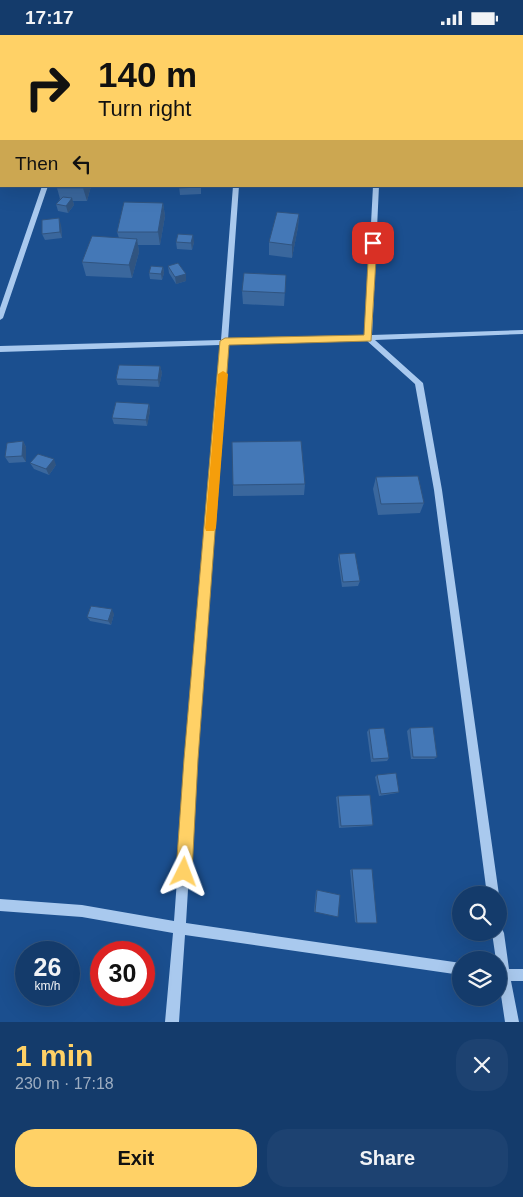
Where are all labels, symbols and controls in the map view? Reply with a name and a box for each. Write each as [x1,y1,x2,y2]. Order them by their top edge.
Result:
text: 17:17 [25,7,74,28]
icon: right [15,55,80,120]
text: 140 m [98,55,197,94]
text: Turn right [98,96,191,121]
icon: left [68,150,96,178]
text: Then [15,153,58,174]
pin [352,222,394,264]
icon: arrive [359,229,387,257]
position arrow [157,845,209,897]
map controls [452,886,507,1006]
button: search [452,886,507,941]
speed limit sign: 30 [90,941,155,1006]
button: layers [452,951,507,1006]
text: 26 [34,953,61,981]
text: km/h [34,979,61,993]
text: 1 min [15,1039,93,1072]
button: close [456,1039,508,1091]
text: 230 m · 17:18 [15,1075,114,1092]
button: Exit [15,1129,257,1187]
button: Share [267,1129,508,1187]

